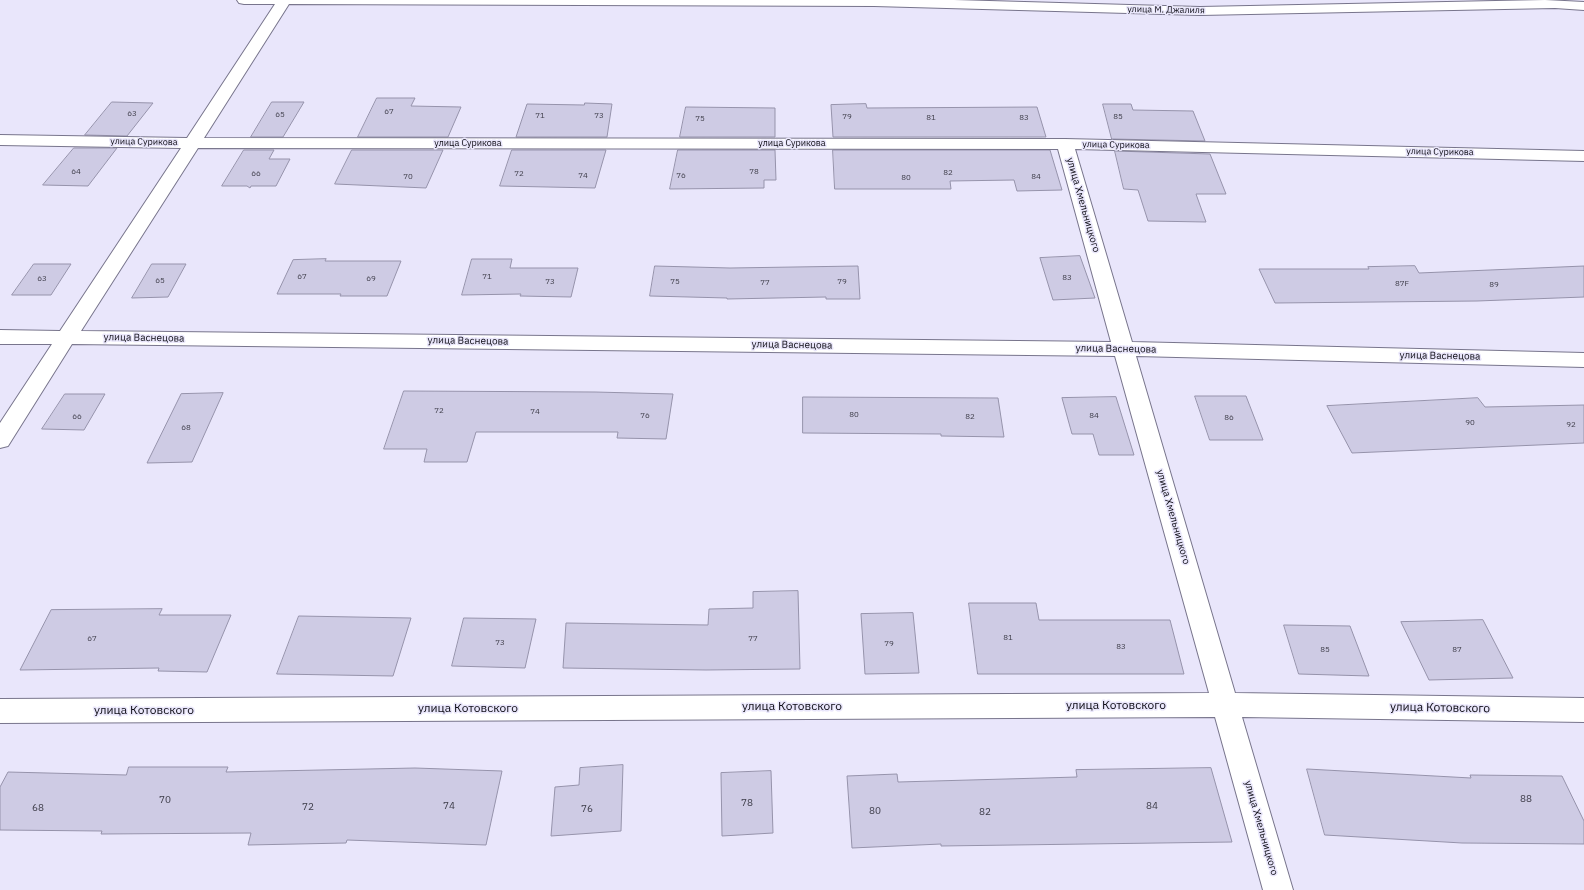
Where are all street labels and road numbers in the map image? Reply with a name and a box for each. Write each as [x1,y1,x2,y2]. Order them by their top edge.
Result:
street label: улица М. Джалиля [1127,4,1205,16]
street label: улица Сурикова [110,136,178,148]
street label: улица Сурикова [434,138,502,148]
street label: улица Сурикова [758,138,826,148]
street label: улица Сурикова [1082,139,1150,151]
street label: улица Сурикова [1406,146,1474,158]
street label: улица Хмельницкого [1064,156,1102,254]
street label: улица Васнецова [104,331,184,345]
street label: улица Васнецова [428,334,508,348]
street label: улица Васнецова [752,338,832,352]
street label: улица Васнецова [1076,342,1156,356]
street label: улица Васнецова [1400,349,1480,363]
street label: улица Хмельницкого [1154,468,1192,566]
street label: улица Котовского [1066,699,1166,713]
street label: улица Котовского [742,700,842,714]
street label: улица Котовского [1390,700,1490,716]
street label: улица Котовского [418,702,518,716]
street label: улица Котовского [94,704,194,718]
street label: улица Хмельницкого [1242,779,1280,877]

